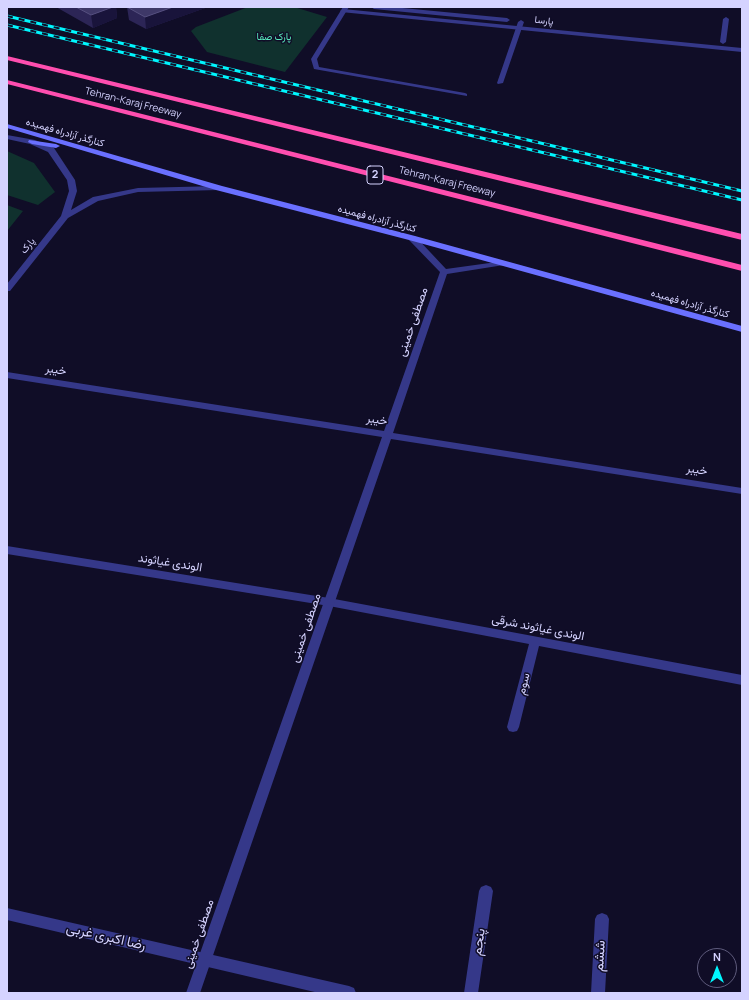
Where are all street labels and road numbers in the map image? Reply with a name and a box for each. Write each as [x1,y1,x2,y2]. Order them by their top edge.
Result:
street label: پارسا [534,14,554,28]
street label: Tehran-Karaj Freeway [84,85,182,121]
street label: کنارگذر آزادراه فهمیده [24,116,106,150]
street label: Tehran-Karaj Freeway [398,164,496,200]
road number: 2 [367,166,383,184]
street label: کنارگذر آزادراه فهمیده [336,203,418,235]
street label: پارک [18,236,38,256]
street label: مصطفی خمینی [394,286,432,358]
street label: کنارگذر آزادراه فهمیده [649,287,731,321]
street label: خیبر [44,361,68,379]
street label: خیبر [365,411,389,429]
street label: خیبر [685,461,709,479]
street label: الوندی غیاثوند [137,551,203,575]
street label: مصطفی خمینی [287,592,325,664]
street label: الوندی غیاثوند شرقی [491,612,585,644]
street label: سوم [514,672,534,696]
street label: مصطفی خمینی [180,898,218,970]
street label: رضا اکبری غربی [65,920,147,954]
street label: پنجم [469,927,489,957]
street label: ششم [591,940,609,972]

